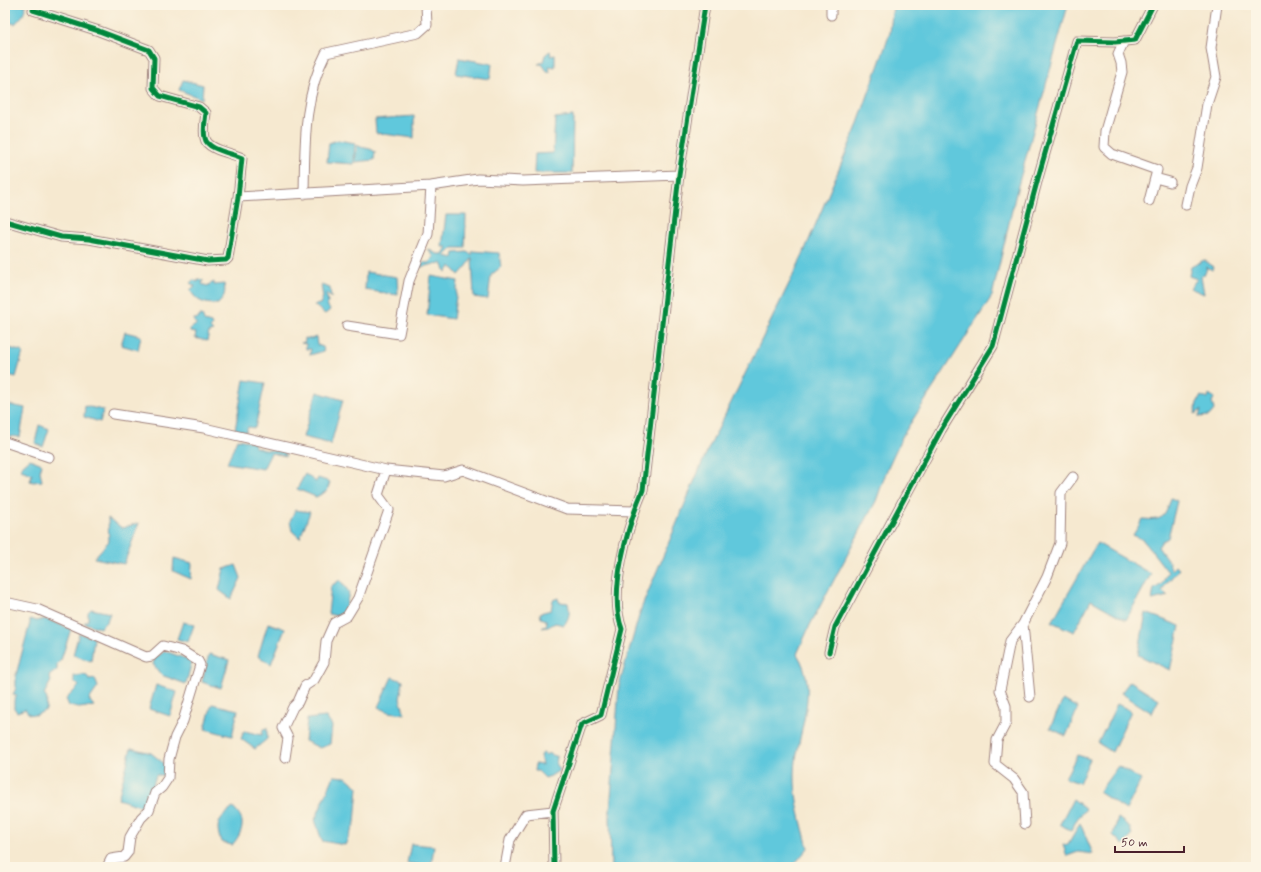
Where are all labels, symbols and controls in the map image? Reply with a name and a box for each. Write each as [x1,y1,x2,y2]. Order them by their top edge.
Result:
scale bar [1115,828,1184,854]
text: 50 m [1121,835,1148,851]

